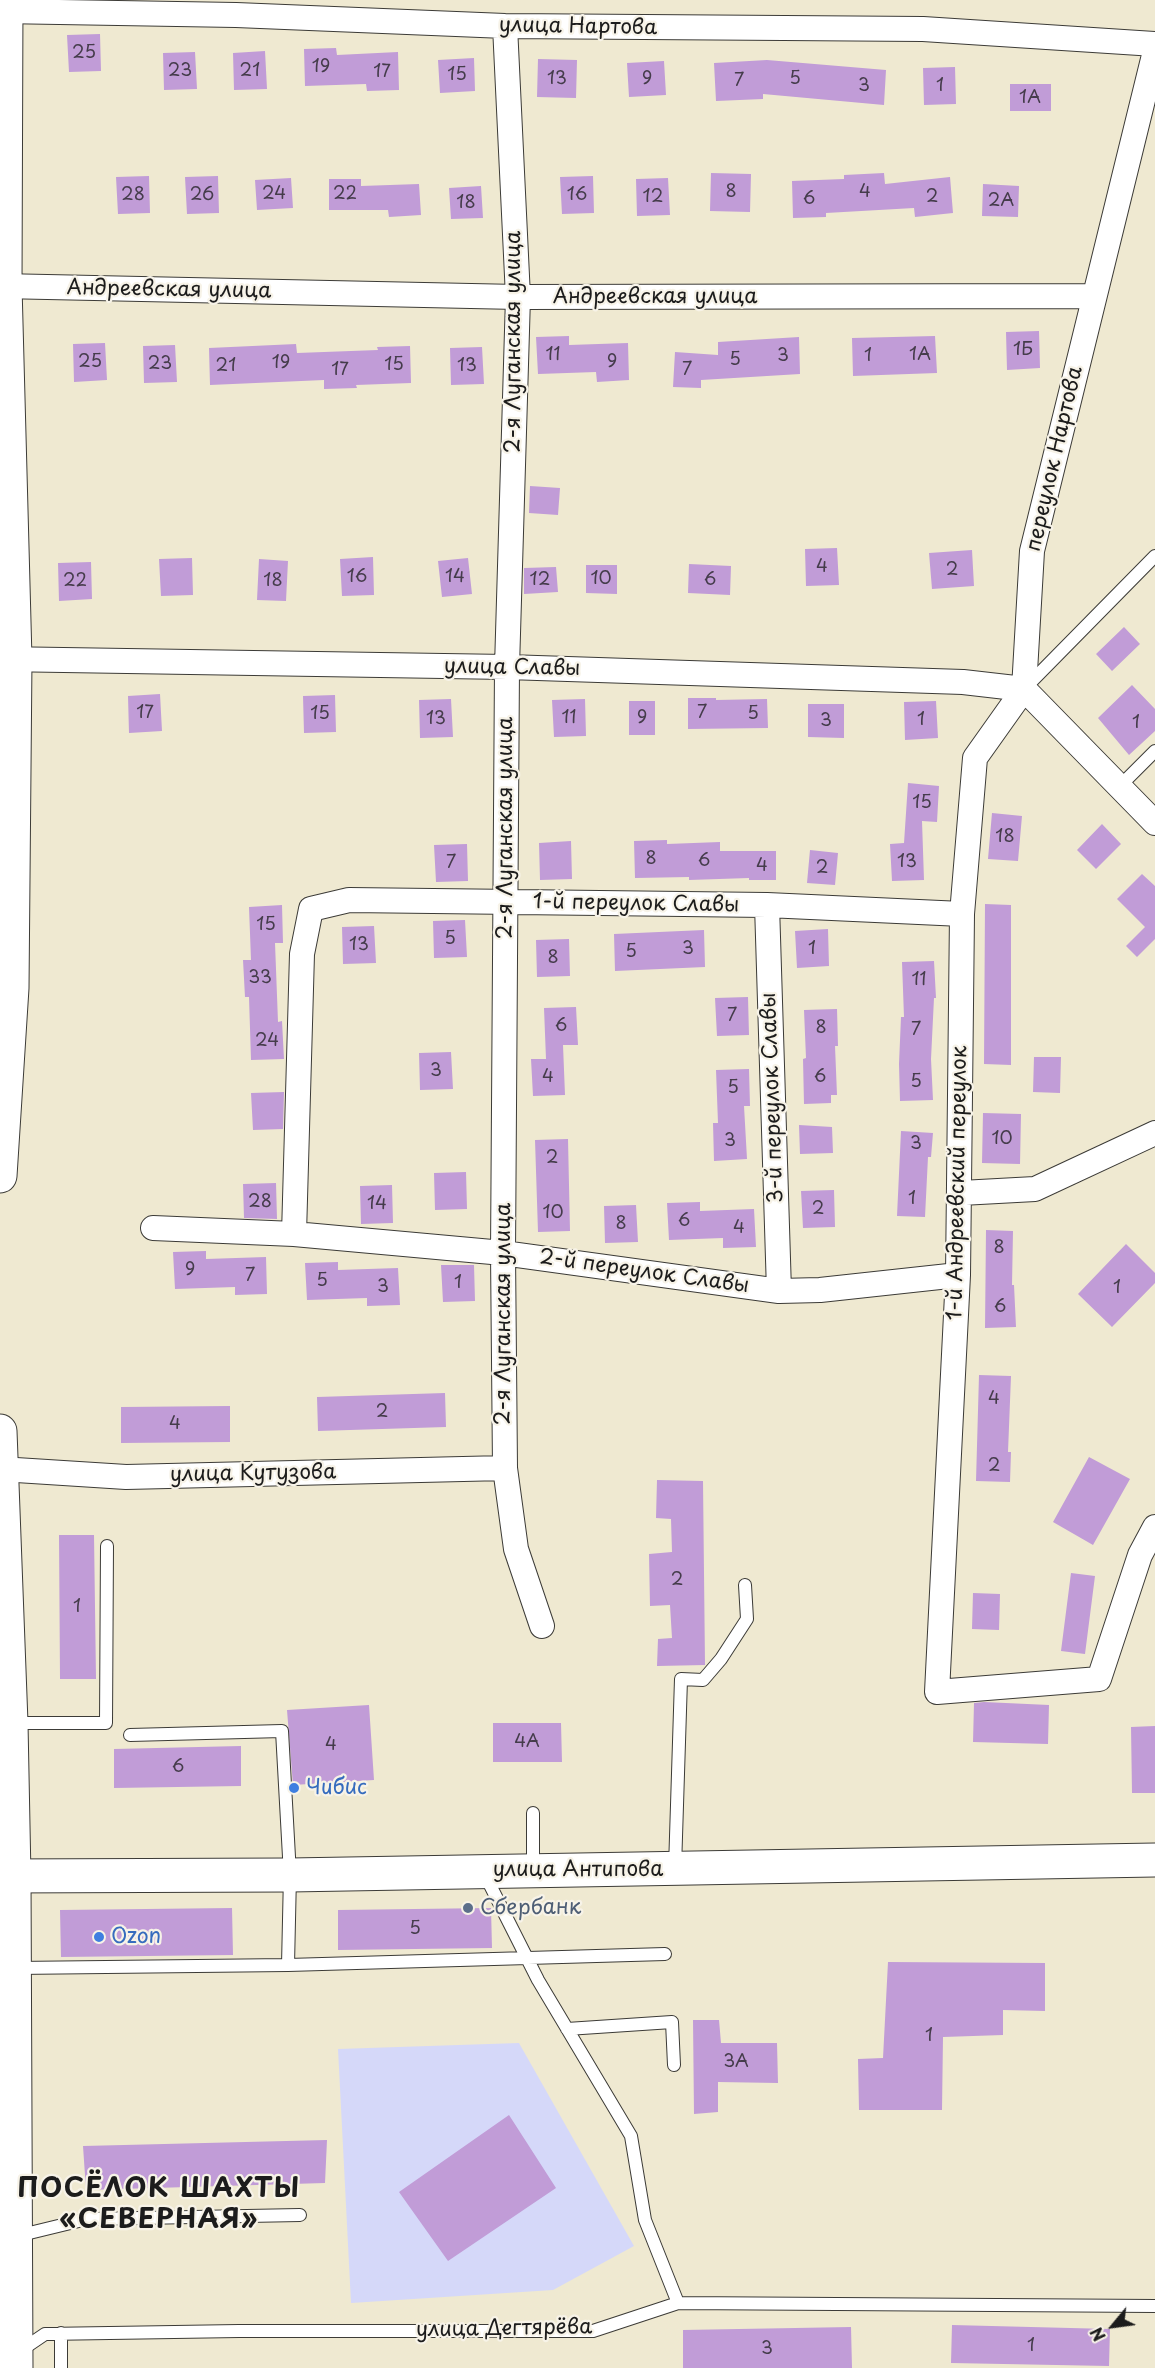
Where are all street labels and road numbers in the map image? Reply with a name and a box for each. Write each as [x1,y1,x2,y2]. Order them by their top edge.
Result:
street label: улица Нартова [499,13,657,41]
street label: 2-я Луганская улица [501,231,527,453]
street label: Андреевская улица [66,276,272,304]
street label: Андреевская улица [553,284,757,310]
street label: переулок Нартова [1021,364,1089,554]
street label: улица Славы [444,654,580,682]
street label: 2-я Луганская улица [493,717,519,939]
street label: 1-й переулок Славы [533,890,739,918]
street label: 3-й переулок Славы [757,992,789,1204]
street label: 1-й Андреевский переулок [943,1045,973,1321]
street label: 2-я Луганская улица [491,1203,517,1425]
street label: 2-й переулок Славы [538,1245,750,1299]
street label: улица Кутузова [170,1460,336,1488]
street label: улица Антипова [493,1857,663,1883]
street label: улица Дегтярёва [416,2315,592,2343]

